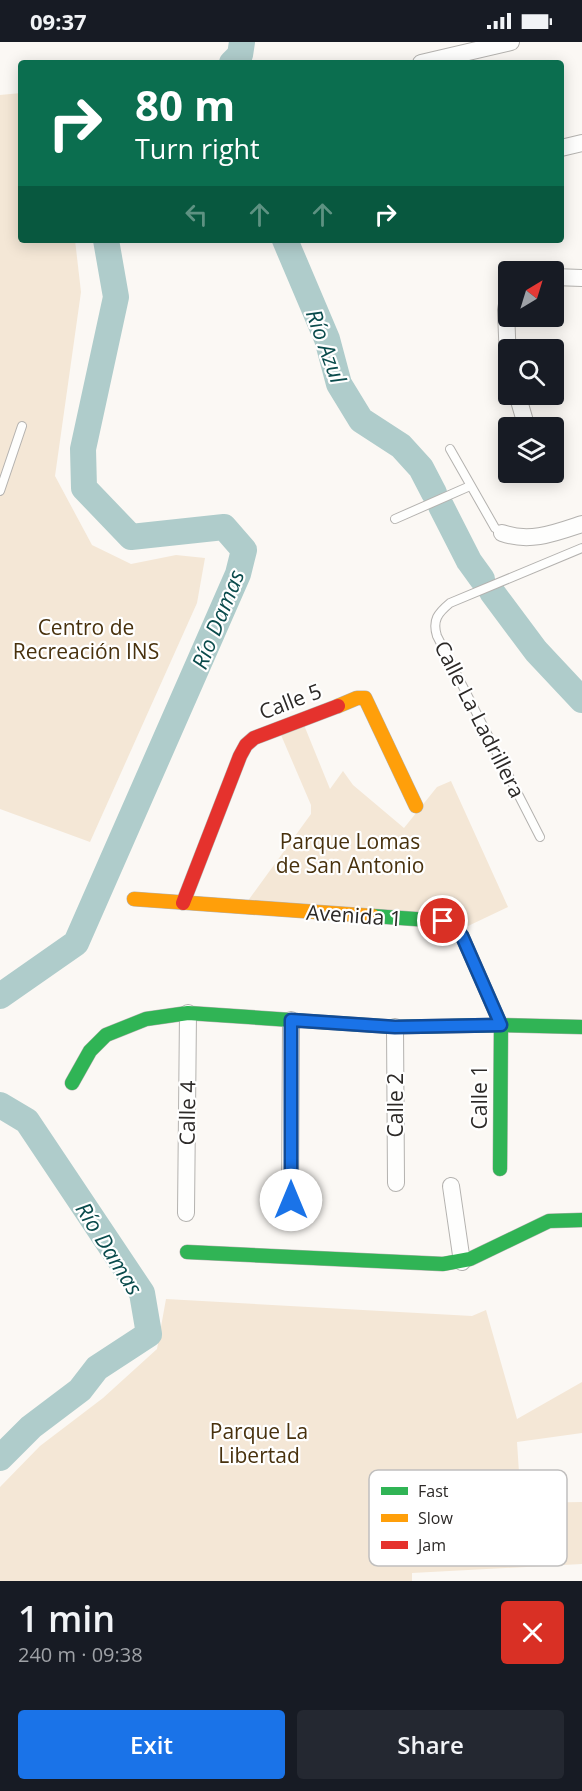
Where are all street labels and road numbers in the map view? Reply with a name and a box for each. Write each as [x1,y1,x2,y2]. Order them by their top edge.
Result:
street label: Calle La Ladrillera [428,636,532,802]
street label: Calle 5 [255,676,325,726]
street label: Avenida 1 [305,898,403,932]
street label: Calle 1 [465,1065,493,1129]
street label: Calle 2 [381,1073,409,1137]
street label: Calle 4 [172,1080,202,1146]

